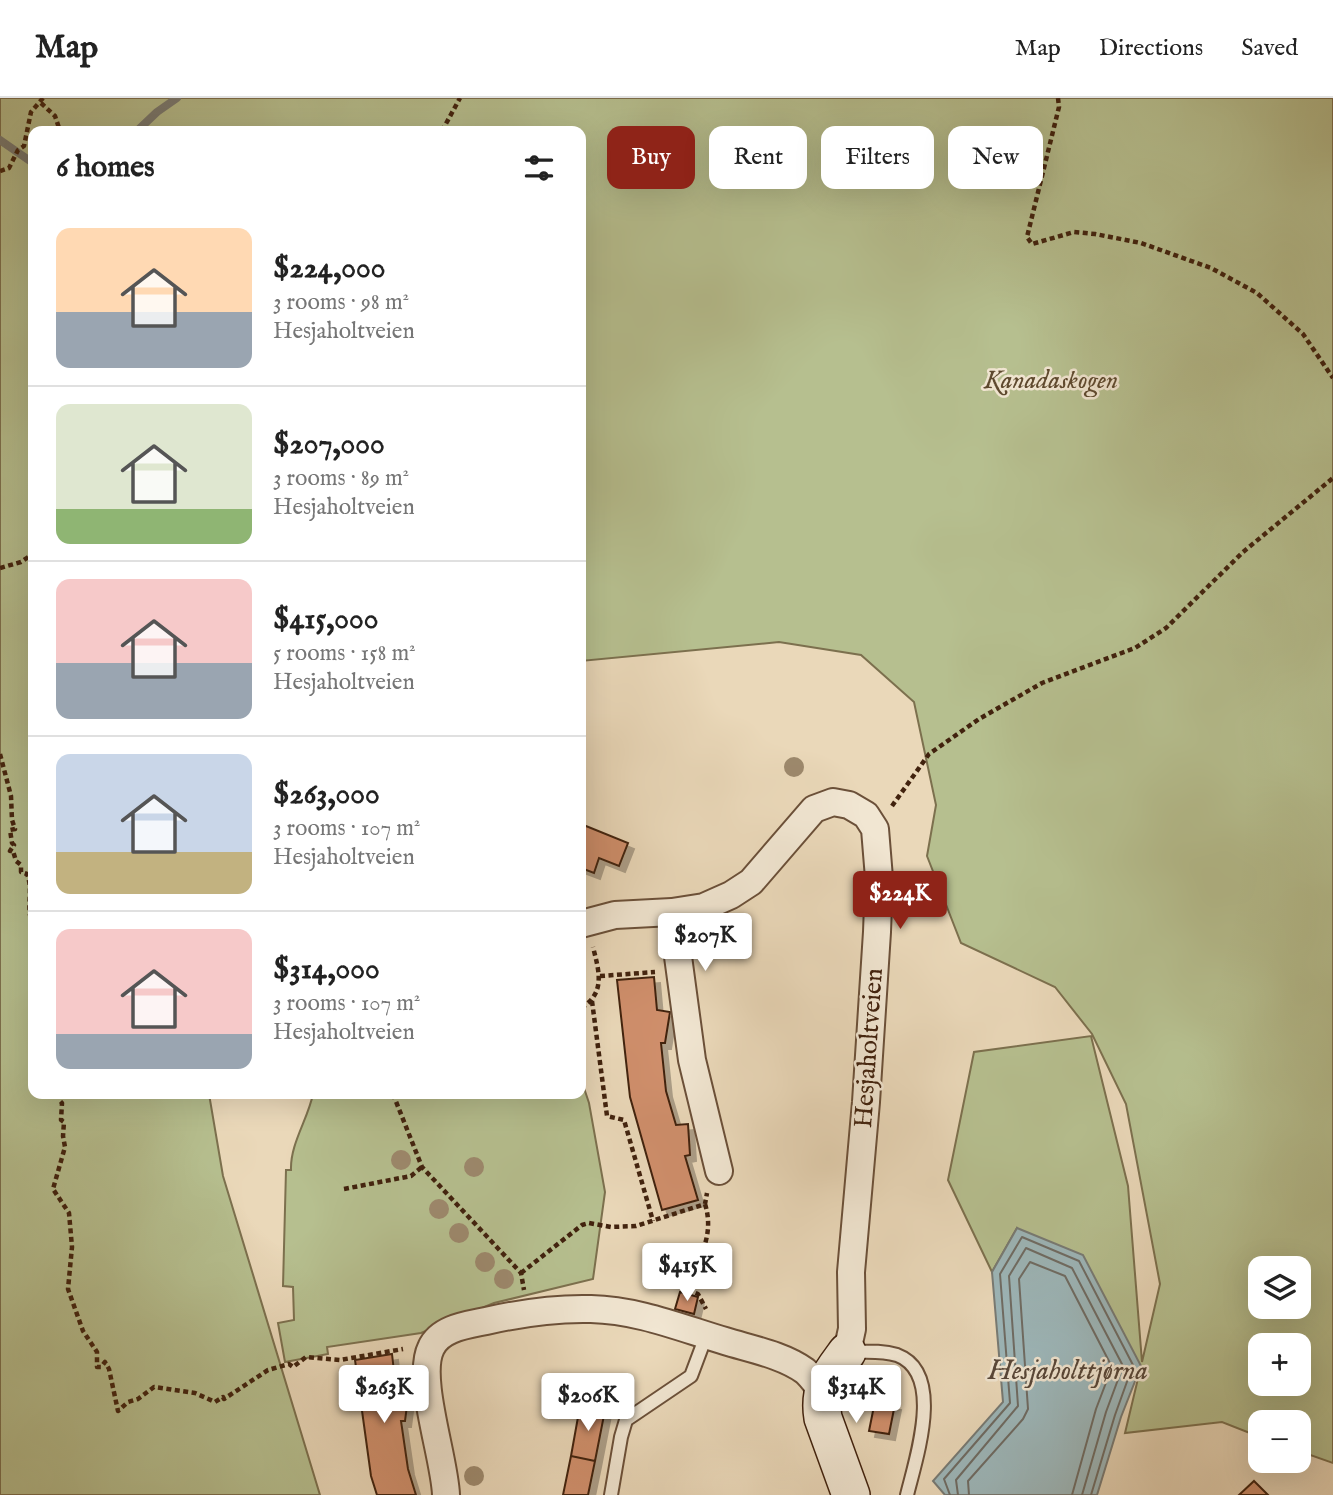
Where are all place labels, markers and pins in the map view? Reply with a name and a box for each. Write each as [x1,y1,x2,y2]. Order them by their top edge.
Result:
pin: $224K [851,872,949,931]
pin: $207K [656,914,754,973]
pin: $415K [638,1244,736,1303]
pin: $263K [335,1366,433,1425]
pin: $314K [807,1366,905,1425]
pin: $206K [539,1374,637,1433]

